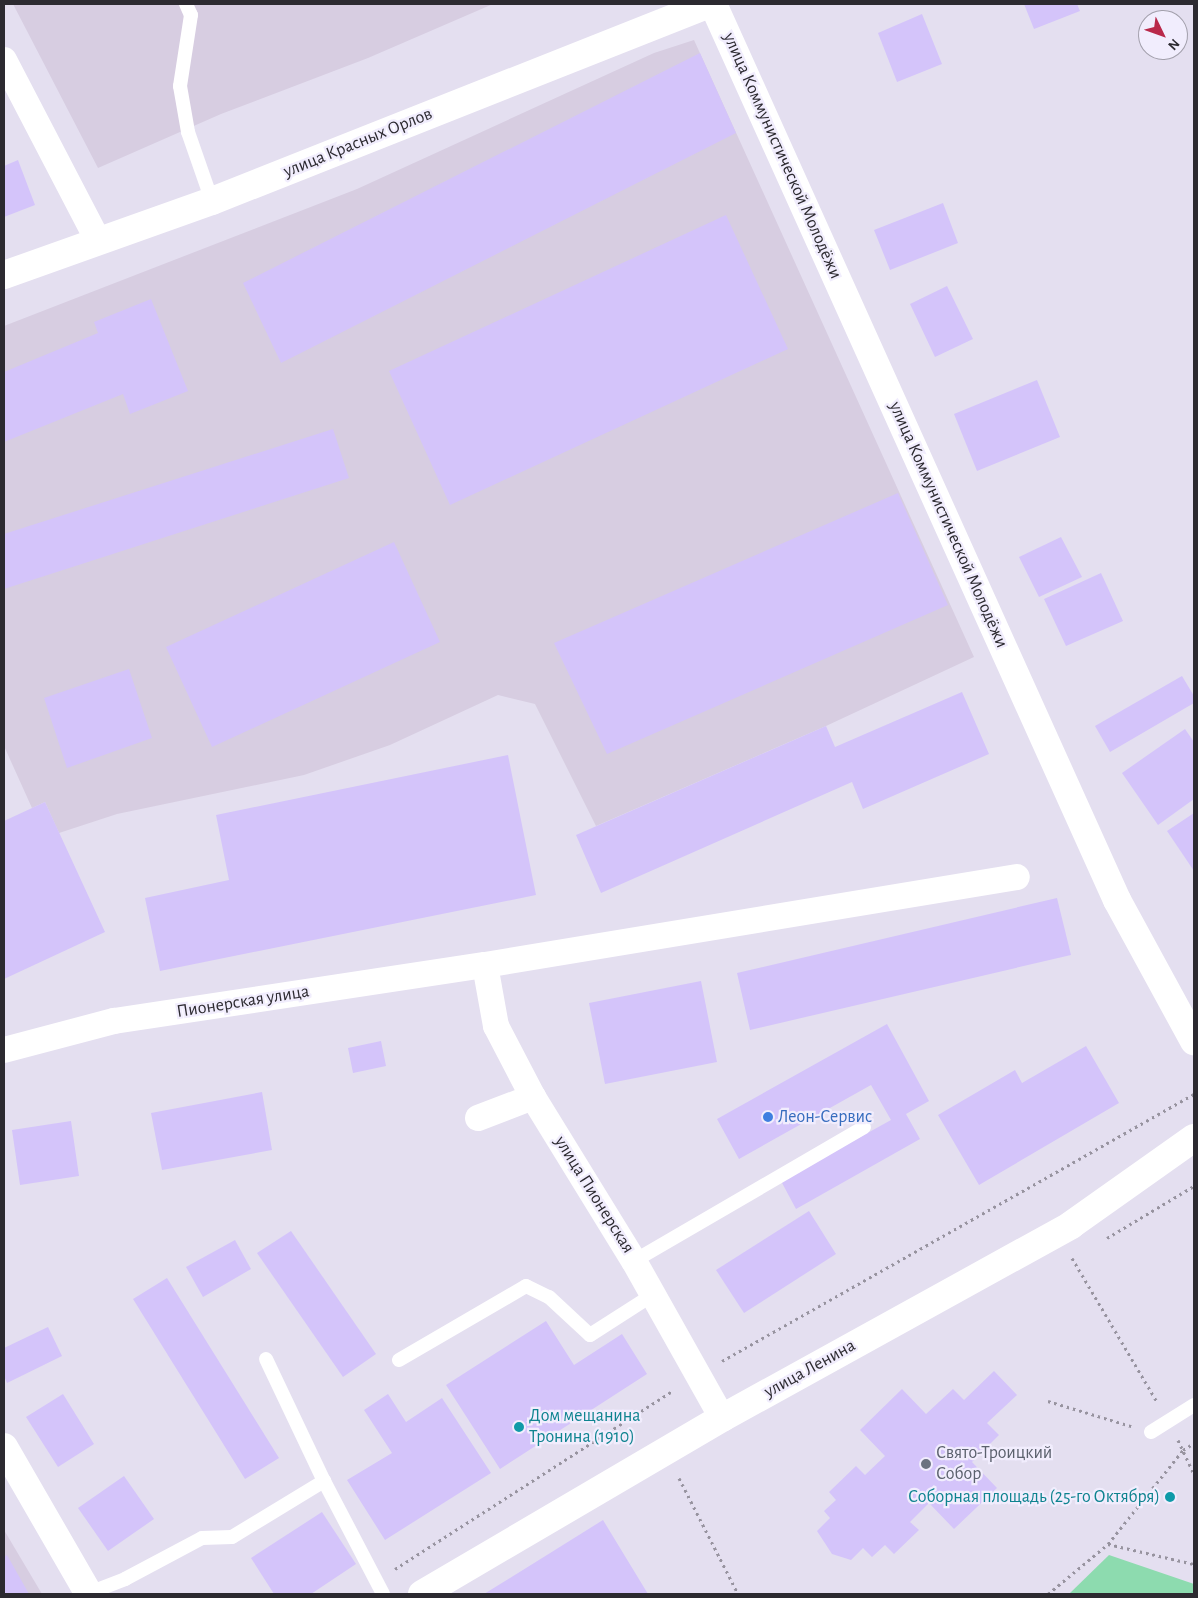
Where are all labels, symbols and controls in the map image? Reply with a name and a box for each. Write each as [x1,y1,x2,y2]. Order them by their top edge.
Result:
north arrow [1138,10,1188,60]
street label: улица Коммунистической Молодёжи [718,30,846,282]
text: N [1165,36,1182,53]
street label: улица Красных Орлов [281,103,435,183]
street label: улица Коммунистической Молодёжи [884,399,1012,651]
street label: Пионерская улица [175,981,311,1023]
place label: Леон-Сервис [778,1106,872,1128]
marker: Леон-Сервис [762,1111,774,1123]
street label: улица Пионерская [549,1132,639,1258]
street label: улица Ленина [761,1335,859,1403]
place label: Дом мещанина Тронина (1910) [529,1406,641,1448]
marker: Дом мещанина Тронина (1910) [513,1421,525,1433]
place label: Свято-Троицкий Собор [936,1443,1052,1486]
marker: Свято-Троицкий Собор [920,1458,932,1470]
place label: Соборная площадь (25-го Октября) [908,1486,1160,1508]
marker: Соборная площадь (25-го Октября) [1164,1491,1176,1503]

